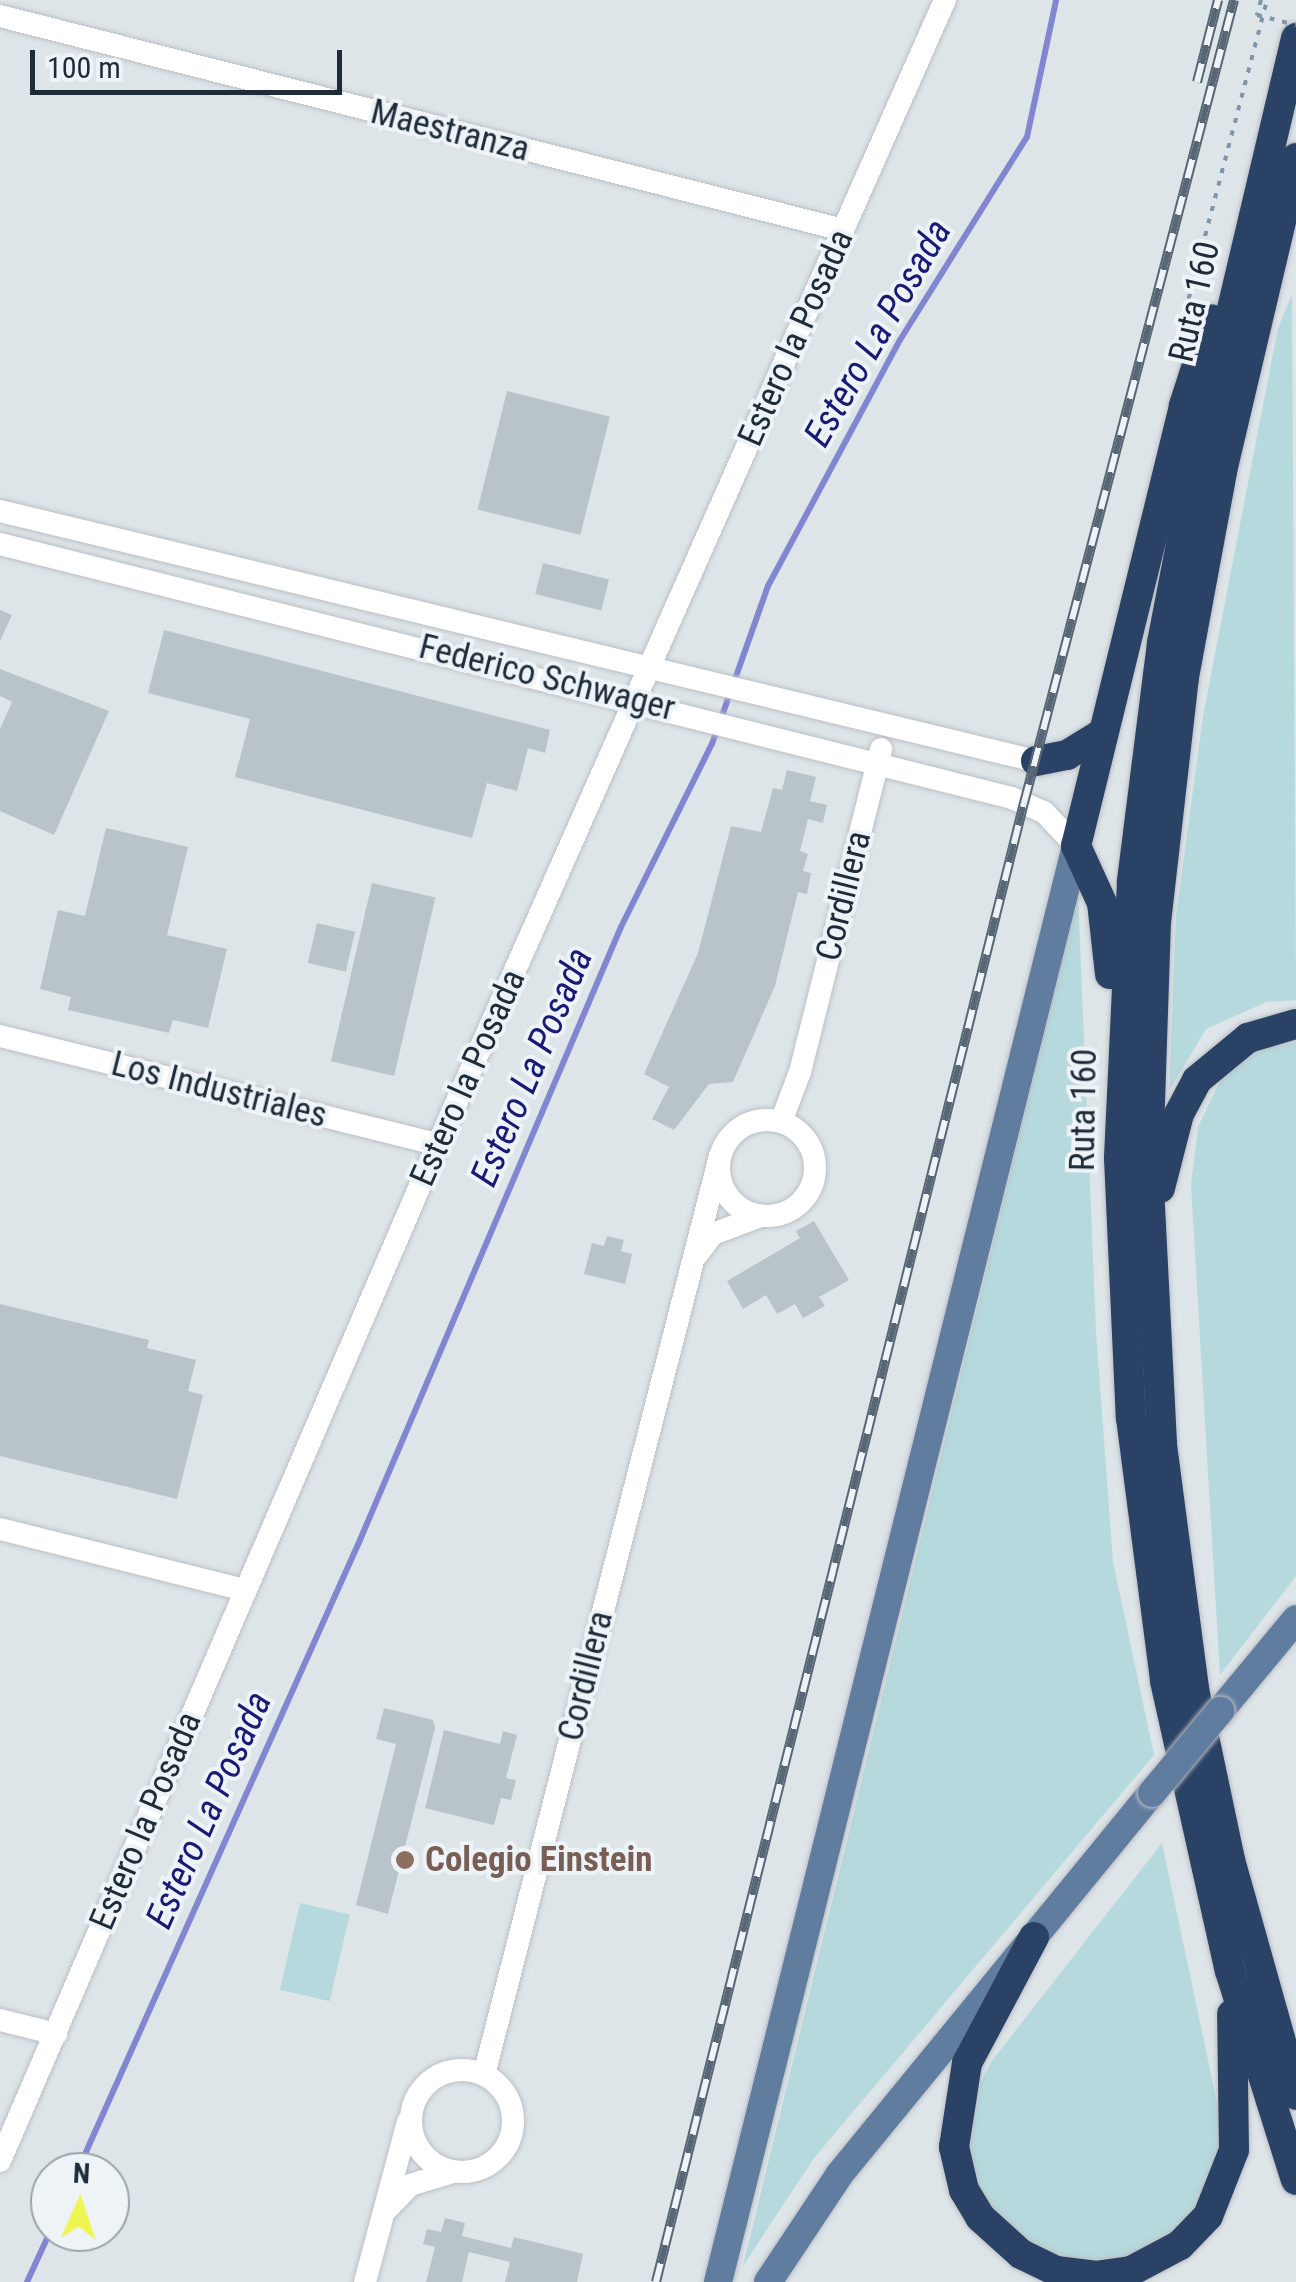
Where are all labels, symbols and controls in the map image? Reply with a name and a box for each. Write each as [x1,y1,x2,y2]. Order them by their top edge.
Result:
scale bar [35,30,348,92]
text: 100 m [47,50,121,85]
street label: Maestranza [366,91,534,171]
water label: Estero La Posada [795,211,961,455]
street label: Estero la Posada [730,223,862,453]
street label: Ruta 160 [1161,238,1229,366]
street label: Federico Schwager [415,626,679,730]
street label: Cordillera [808,827,880,965]
water label: Estero La Posada [461,941,603,1193]
street label: Estero la Posada [402,963,534,1193]
street label: Los Industriales [107,1043,331,1137]
street label: Ruta 160 [1062,1048,1106,1172]
street label: Cordillera [550,1607,622,1745]
water label: Estero La Posada [136,1685,282,1935]
street label: Estero la Posada [81,1706,211,1936]
place label: Colegio Einstein [425,1839,652,1881]
marker: Colegio Einstein [394,1849,416,1871]
north arrow [30,2152,130,2252]
text: N [72,2157,91,2190]

